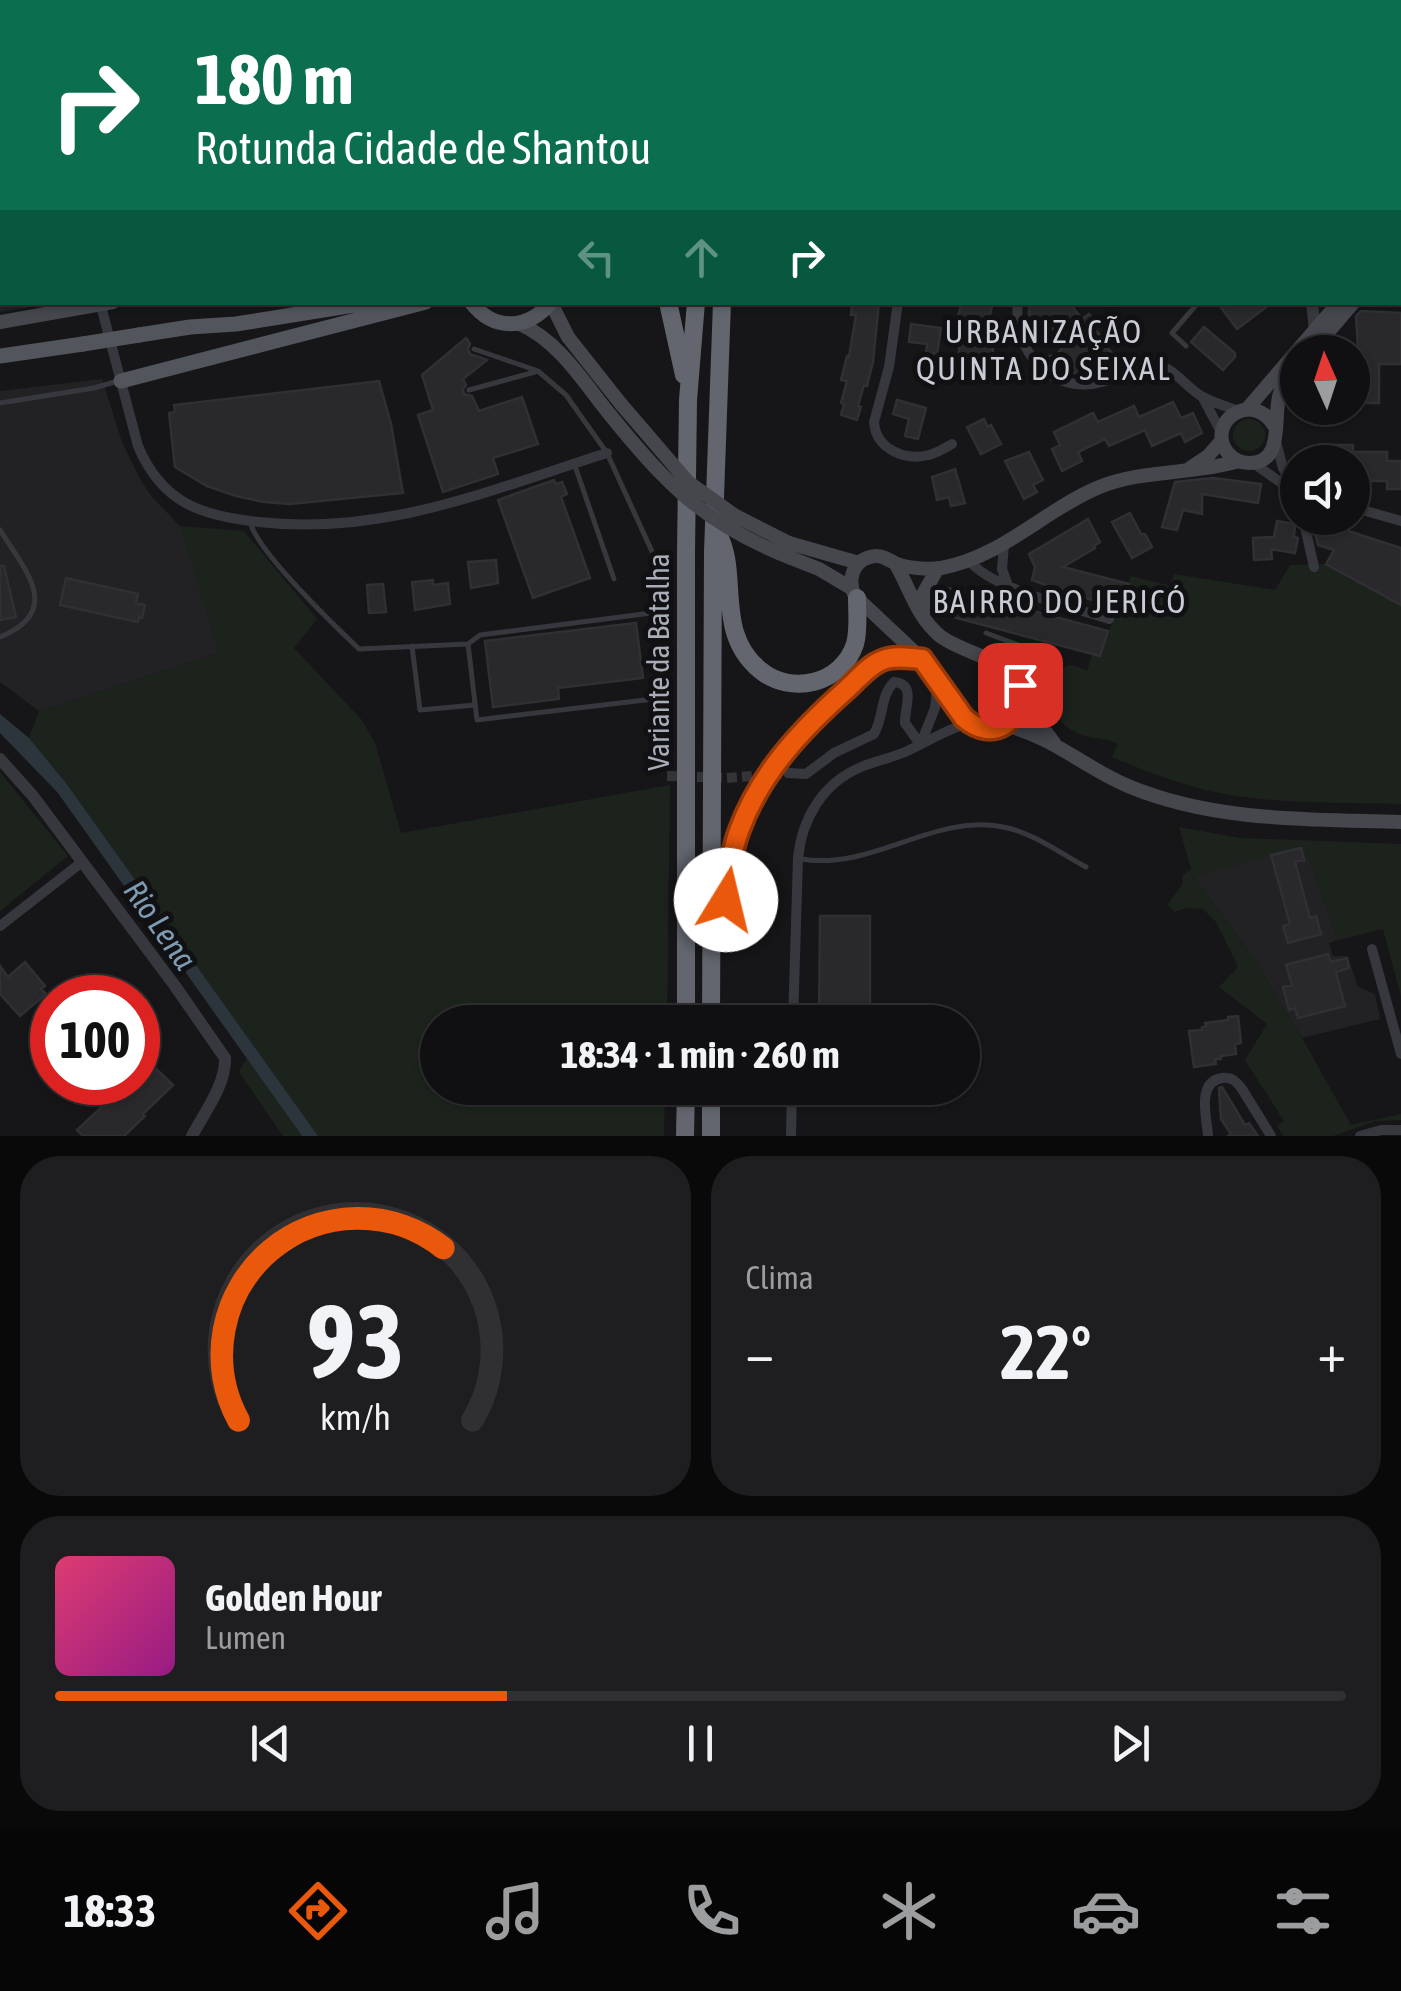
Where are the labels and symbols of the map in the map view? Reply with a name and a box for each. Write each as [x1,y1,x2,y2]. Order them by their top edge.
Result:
district label: URBANIZAÇÃO QUINTA DO SEIXAL [916,313,1172,387]
north arrow [1280,335,1370,425]
street label: Variante da Batalha [641,553,675,771]
district label: BAIRRO DO JERICÓ [932,583,1188,620]
pin [978,643,1063,728]
position arrow [674,848,778,952]
water label: Rio Lena [117,873,204,976]
speed limit sign: 100 [30,975,160,1105]

